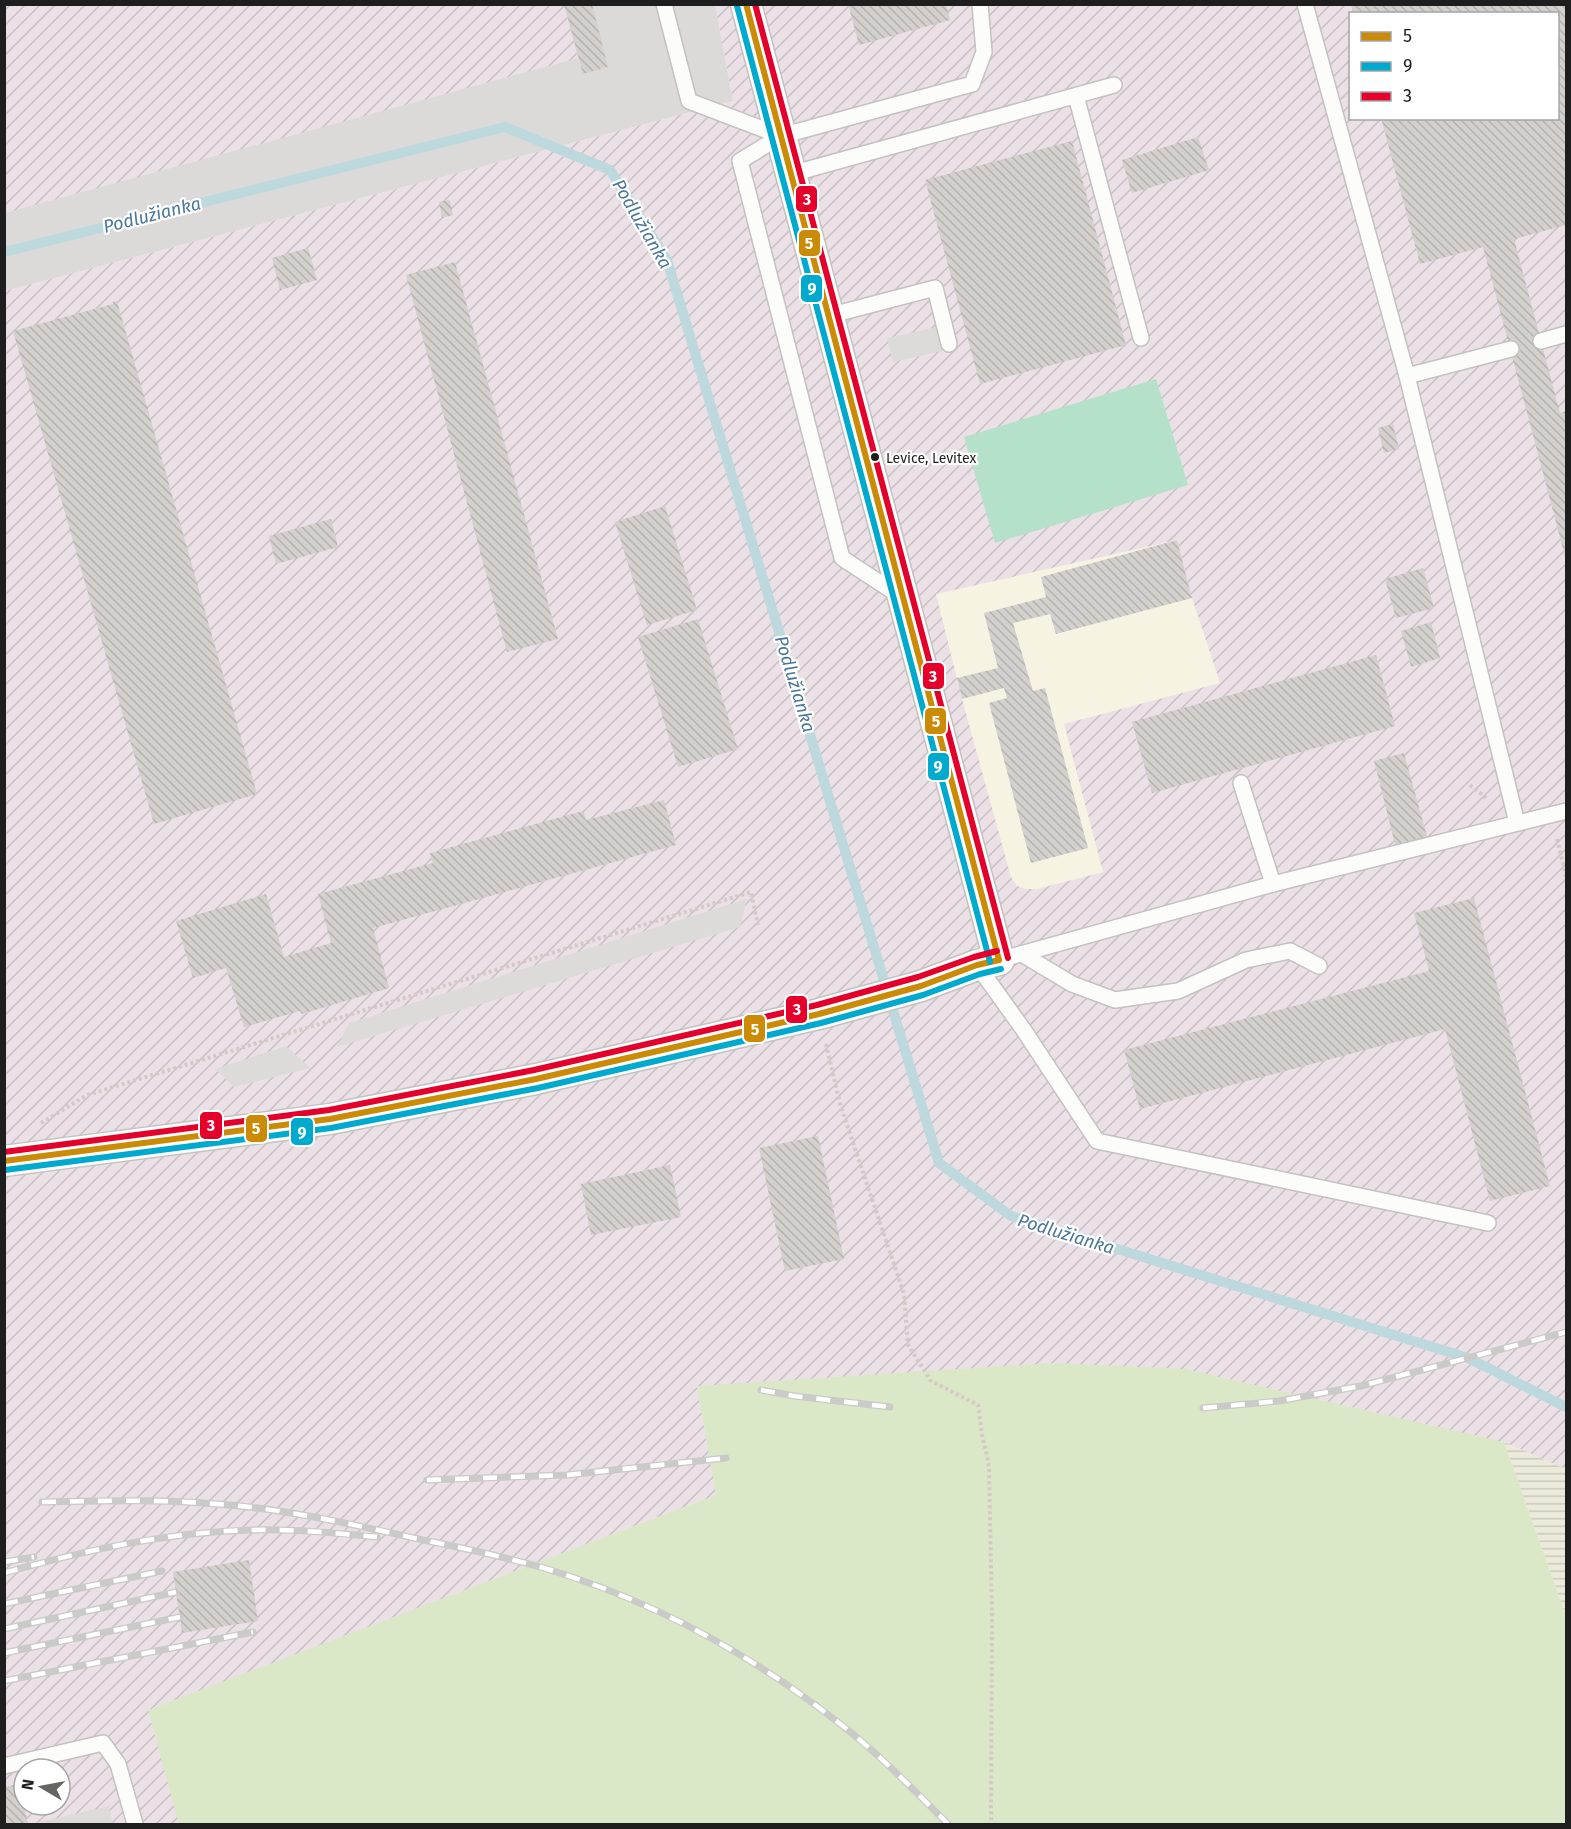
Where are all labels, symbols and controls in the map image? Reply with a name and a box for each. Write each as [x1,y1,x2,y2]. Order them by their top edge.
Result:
legend [1349,12,1559,120]
text: 5 [1403,25,1412,47]
text: 9 [1403,55,1412,77]
text: 3 [1403,85,1412,107]
water label: Podlužianka [608,175,676,273]
line badge: 3 [795,185,818,213]
text: 3 [802,190,811,209]
water label: Podlužianka [101,192,203,238]
line badge: 5 [798,229,821,257]
text: 5 [805,234,814,253]
line badge: 9 [800,274,823,303]
text: 9 [808,279,817,298]
place label: Levice, Levitex [886,450,976,467]
marker: Levice, Levitex [869,451,881,463]
water label: Podlužianka [770,633,820,735]
line badge: 3 [922,662,945,690]
text: 3 [928,667,937,686]
line badge: 5 [924,707,947,735]
text: 5 [932,712,941,731]
line badge: 9 [927,752,950,781]
text: 9 [934,757,943,776]
line badge: 3 [785,995,808,1024]
text: 3 [792,1000,801,1019]
line badge: 5 [743,1014,766,1043]
text: 5 [751,1020,760,1039]
line badge: 3 [199,1111,223,1140]
line badge: 5 [245,1114,268,1143]
text: 3 [206,1116,215,1135]
line badge: 9 [290,1117,314,1146]
text: 5 [252,1119,261,1138]
text: 9 [298,1123,307,1142]
water label: Podlužianka [1015,1209,1117,1259]
north arrow [12,1757,72,1817]
text: N [17,1778,38,1791]

